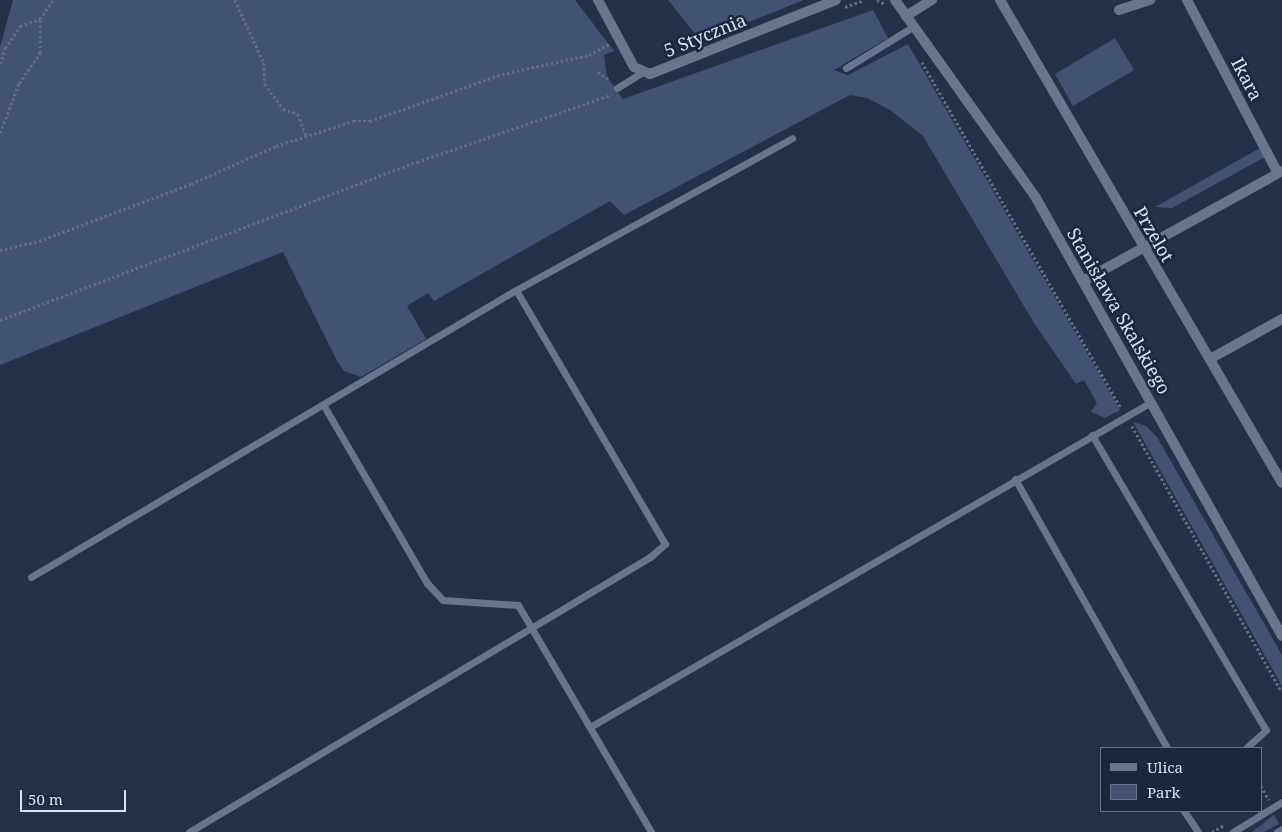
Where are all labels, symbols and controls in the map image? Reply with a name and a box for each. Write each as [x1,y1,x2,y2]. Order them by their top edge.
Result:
street label: 5 Stycznia [661,9,749,61]
street label: Ikara [1227,54,1267,104]
street label: Przelot [1130,202,1178,266]
street label: Stanisława Skalskiego [1063,224,1175,398]
legend [1100,747,1262,812]
text: Ulica [1147,757,1183,777]
scale bar [22,780,129,812]
text: Park [1147,782,1180,802]
text: 50 m [28,789,63,809]

